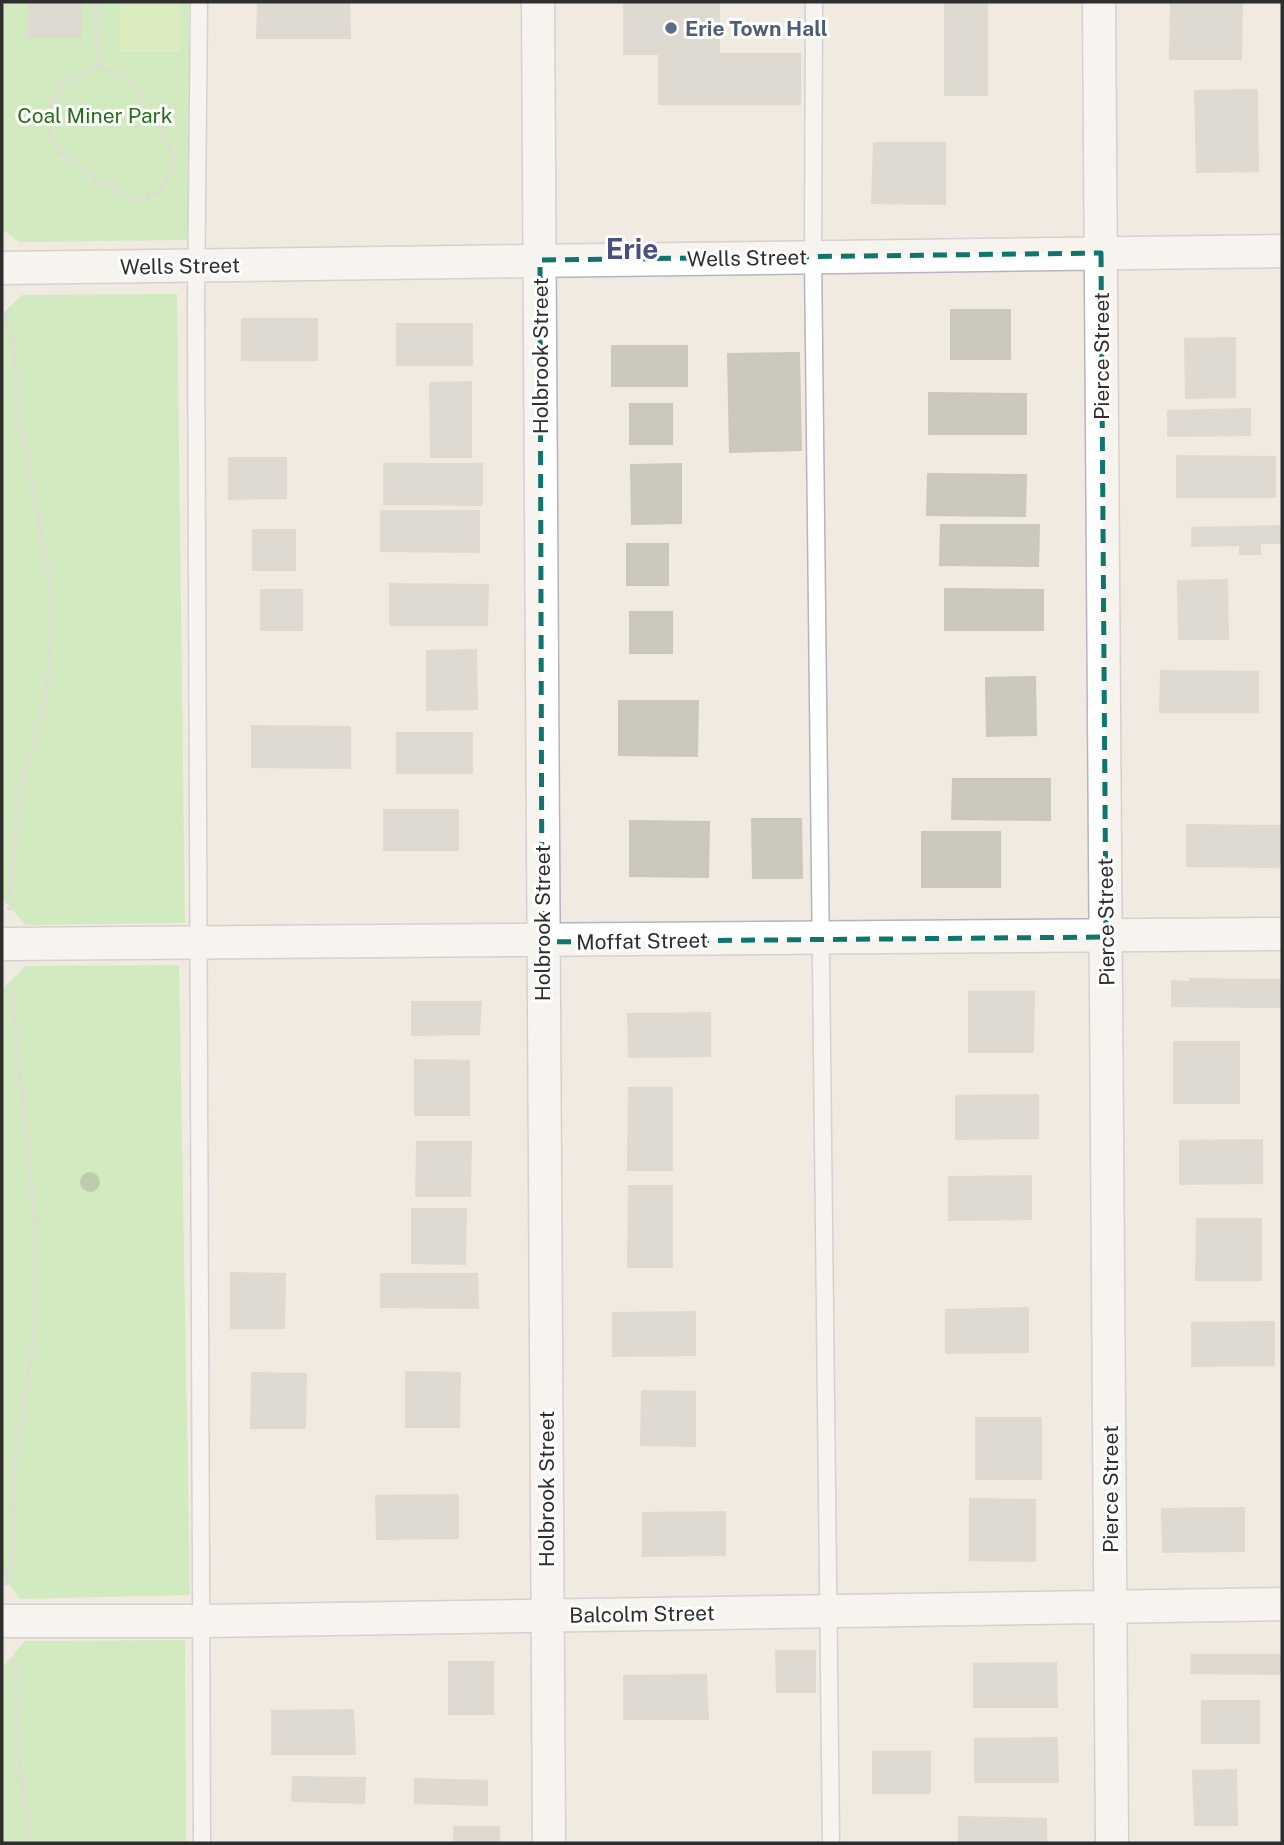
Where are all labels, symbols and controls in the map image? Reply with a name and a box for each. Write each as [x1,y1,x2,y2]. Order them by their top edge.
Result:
place label: Erie Town Hall [685,16,828,41]
marker: Erie Town Hall [663,20,679,36]
park label: Coal Miner Park [17,103,173,128]
district label: Erie [606,232,658,265]
street label: Wells Street [687,244,807,272]
street label: Wells Street [120,252,240,280]
street label: Holbrook Street [528,278,553,434]
street label: Pierce Street [1089,292,1114,420]
street label: Holbrook Street [530,845,555,1001]
street label: Pierce Street [1092,858,1120,986]
street label: Moffat Street [576,927,708,955]
street label: Holbrook Street [534,1411,559,1567]
street label: Pierce Street [1098,1425,1123,1553]
street label: Balcolm Street [569,1600,715,1628]

